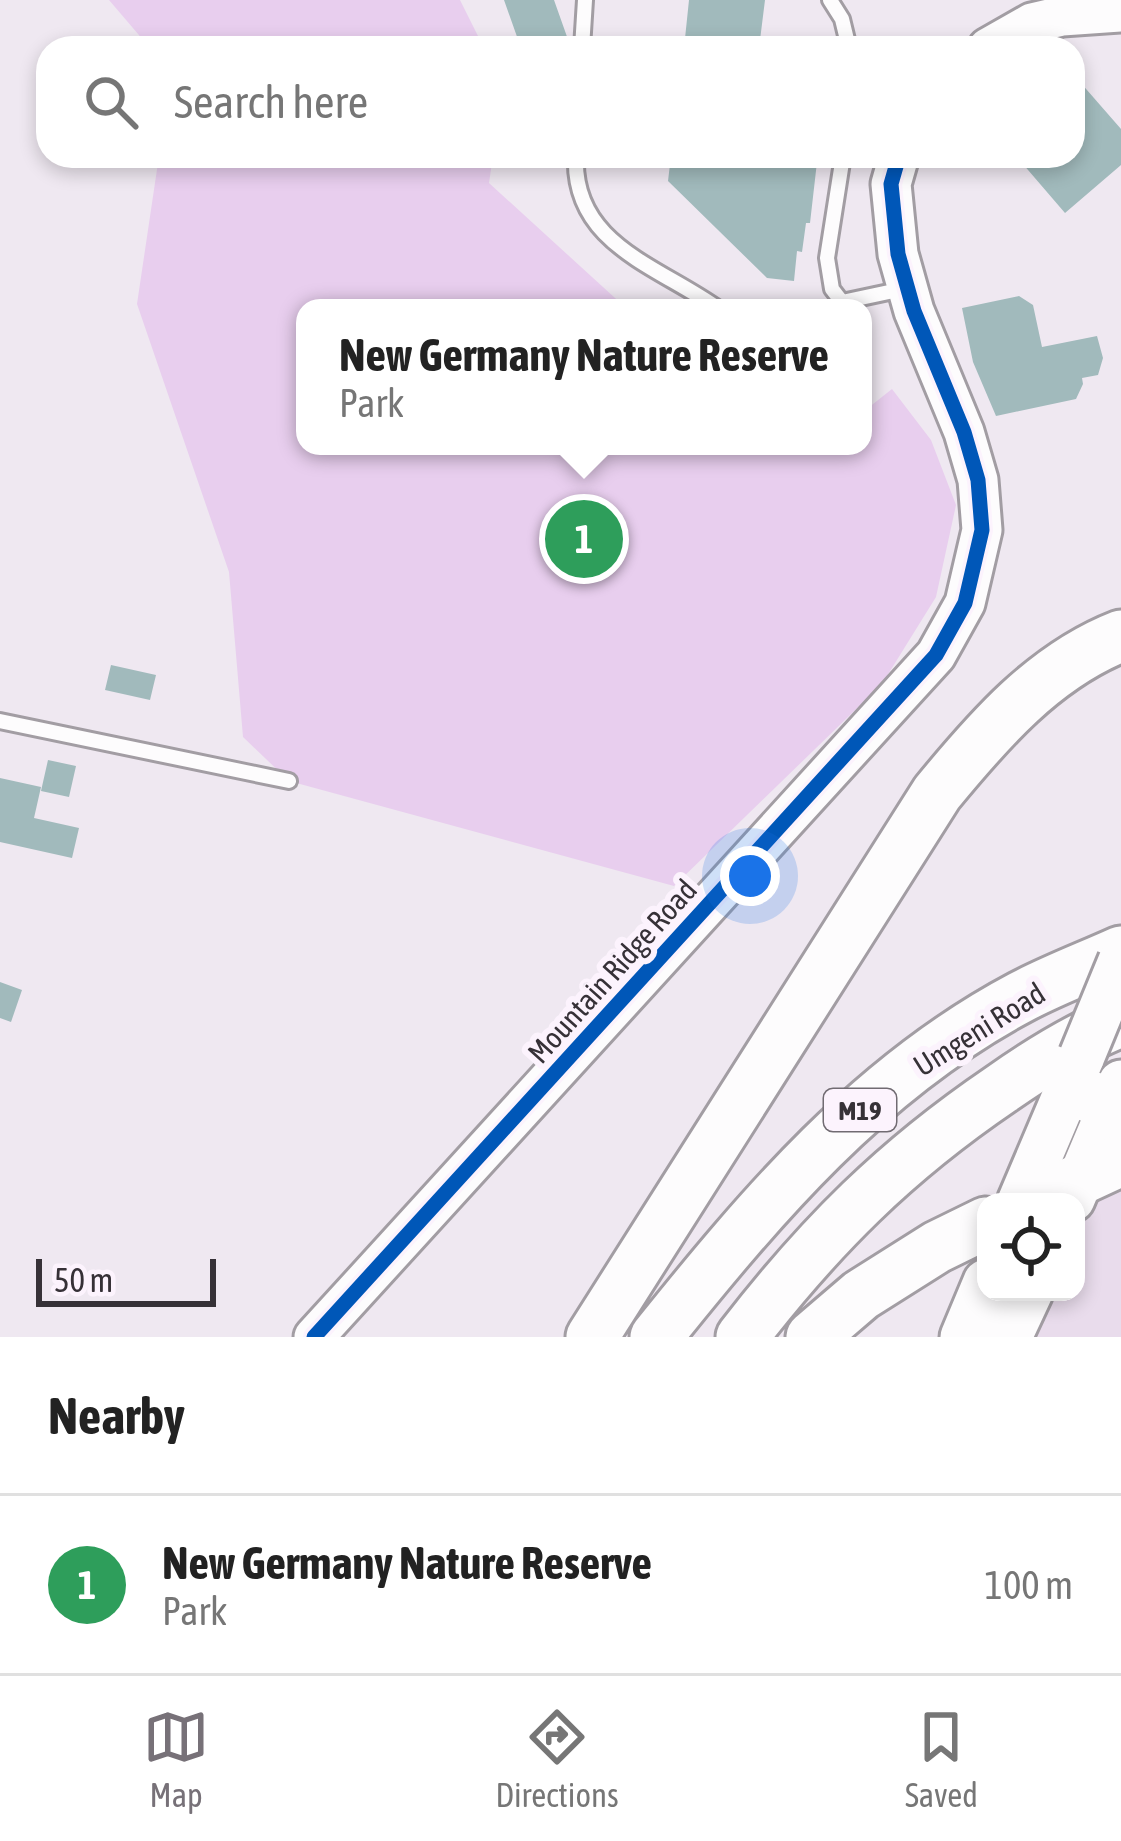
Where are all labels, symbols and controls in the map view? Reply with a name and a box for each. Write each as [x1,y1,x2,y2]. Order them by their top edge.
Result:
search box [36,36,1085,168]
icon: search [78,69,144,135]
text: Search here [174,76,368,128]
popup [296,299,872,455]
text: New Germany Nature Reserve [339,329,829,381]
text: Park [339,381,404,425]
pin: 1 [545,494,623,584]
your location [720,846,780,906]
street label: Mountain Ridge Road [521,872,703,1070]
street label: Umgeni Road [907,975,1051,1083]
road number: M19 [824,1089,896,1131]
map controls [977,1193,1085,1301]
button: locate [977,1193,1085,1301]
scale bar [36,1253,216,1306]
text: 50 m [54,1261,113,1299]
text: Nearby [48,1386,185,1445]
text: New Germany Nature Reserve [162,1537,652,1589]
text: 1 [78,1563,96,1607]
text: 100 m [985,1563,1073,1607]
text: Park [162,1589,227,1633]
tab: Map [143,1704,209,1814]
tab: Directions [495,1704,619,1814]
tab: Saved [905,1704,978,1814]

